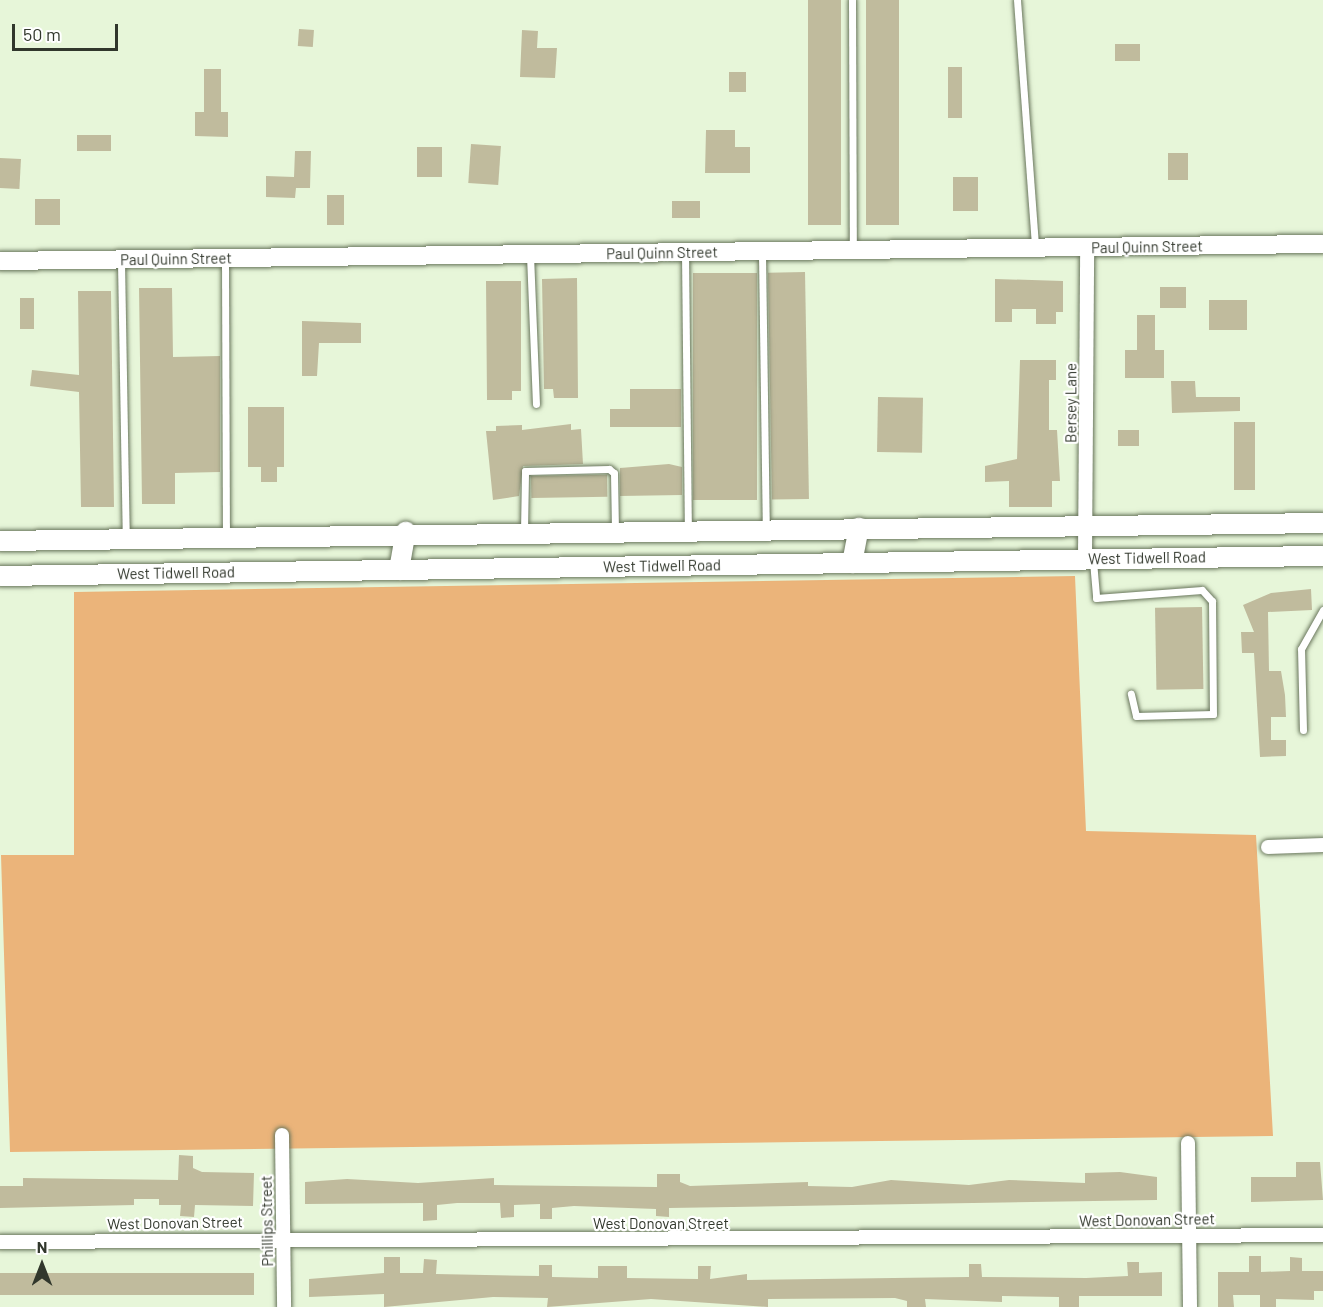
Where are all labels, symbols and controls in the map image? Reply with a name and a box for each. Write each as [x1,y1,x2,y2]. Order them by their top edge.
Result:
scale bar [15,12,122,50]
text: 50 m [23,23,61,45]
street label: Paul Quinn Street [1091,237,1203,257]
street label: Paul Quinn Street [606,243,718,263]
street label: Paul Quinn Street [120,249,232,269]
street label: Bersey Lane [1062,363,1080,443]
street label: West Tidwell Road [1088,548,1206,568]
street label: West Tidwell Road [603,556,721,576]
street label: West Tidwell Road [117,563,235,583]
street label: Phillips Street [257,1175,277,1267]
street label: West Donovan Street [1079,1210,1215,1230]
street label: West Donovan Street [107,1213,243,1233]
street label: West Donovan Street [593,1215,729,1233]
north arrow [12,1235,72,1295]
text: N [37,1237,47,1256]

